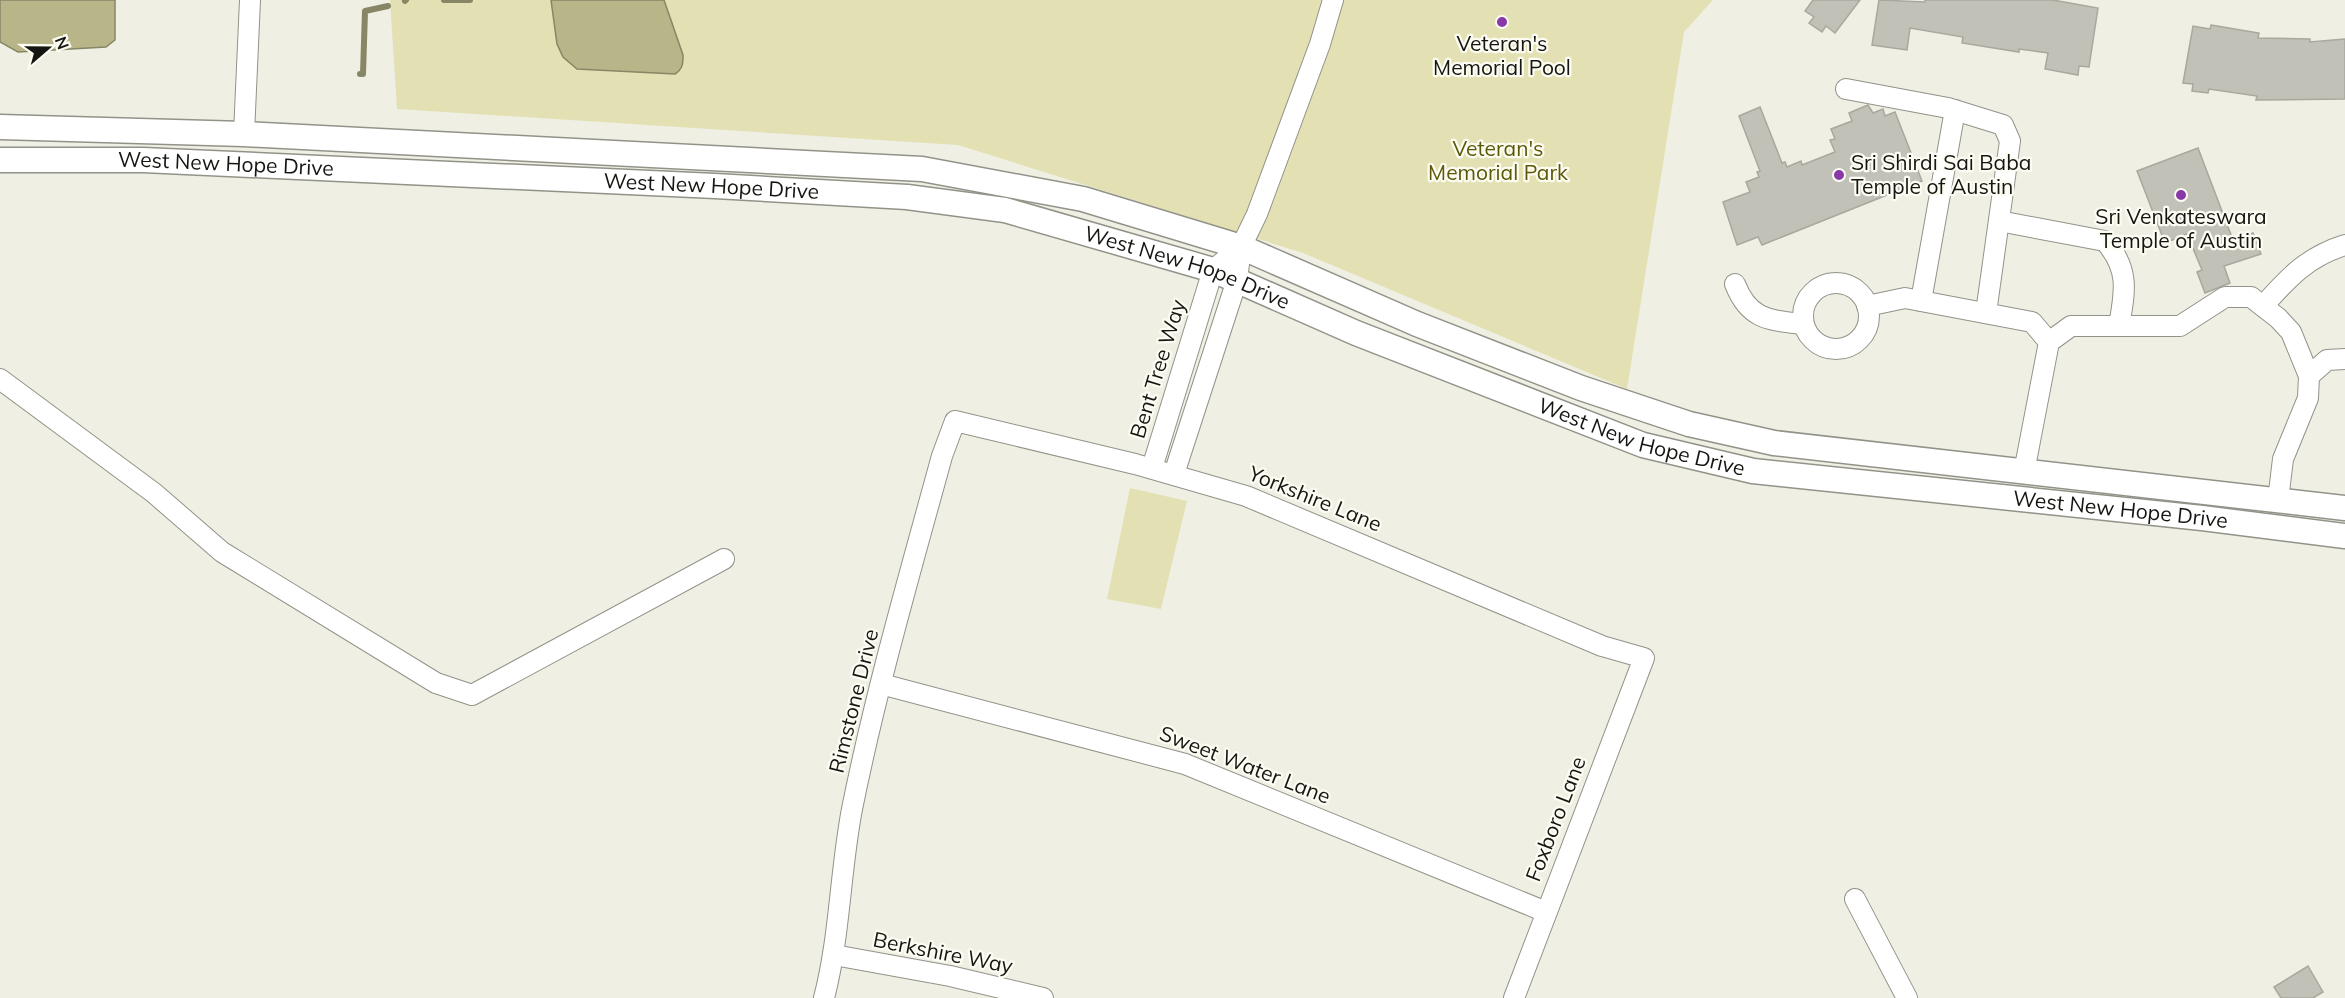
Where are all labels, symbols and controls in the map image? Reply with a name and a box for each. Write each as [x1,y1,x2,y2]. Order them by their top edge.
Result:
marker: Veteran's Memorial Pool [1495,15,1509,29]
north arrow [18,18,78,78]
place label: Veteran's Memorial Pool [1433,30,1571,80]
text: N [51,34,74,52]
park label: Veteran's Memorial Park [1428,135,1568,185]
street label: West New Hope Drive [118,146,334,181]
place label: Sri Shirdi Sai Baba Temple of Austin [1851,149,2031,199]
street label: West New Hope Drive [603,167,820,204]
marker: Sri Shirdi Sai Baba Temple of Austin [1832,168,1846,182]
marker: Sri Venkateswara Temple of Austin [2174,188,2188,202]
place label: Sri Venkateswara Temple of Austin [2095,203,2267,253]
street label: West New Hope Drive [1082,220,1294,314]
street label: Bent Tree Way [1124,296,1190,441]
street label: West New Hope Drive [1535,391,1748,481]
street label: Yorkshire Lane [1244,459,1386,537]
street label: West New Hope Drive [2012,484,2229,533]
street label: Rimstone Drive [823,626,883,775]
street label: Sweet Water Lane [1156,719,1335,809]
street label: Foxboro Lane [1519,752,1591,885]
street label: Berkshire Way [871,926,1015,978]

